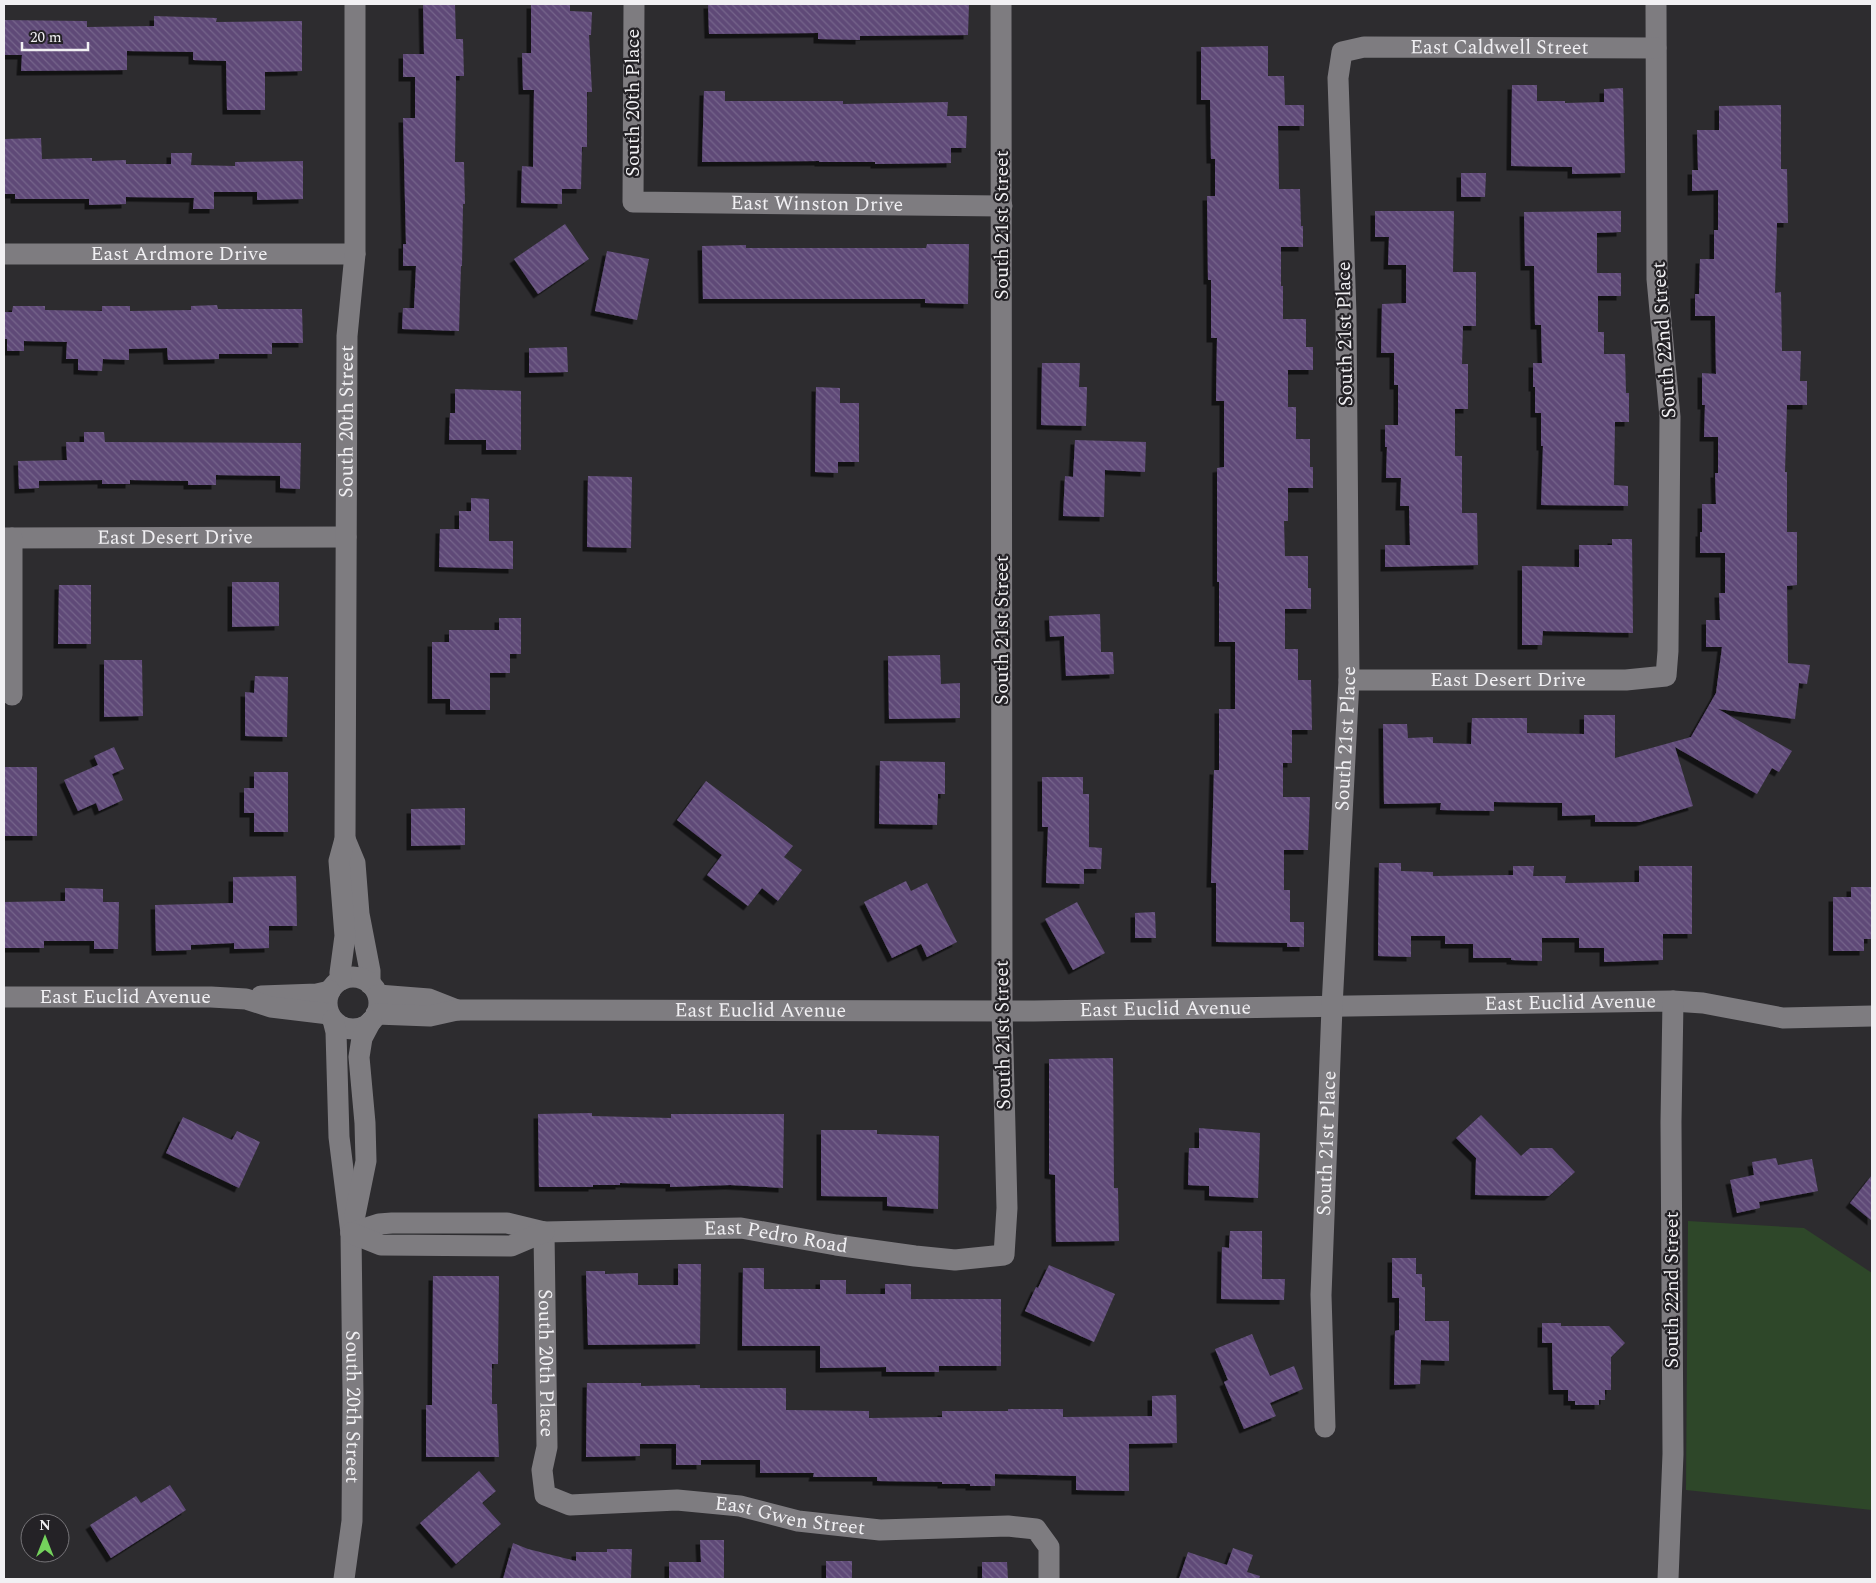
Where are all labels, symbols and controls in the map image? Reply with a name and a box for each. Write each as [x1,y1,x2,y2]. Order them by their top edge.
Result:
scale bar [22,20,89,52]
text: 20 m [30,26,62,49]
street label: South 20th Place [618,29,648,177]
street label: East Caldwell Street [1410,32,1589,63]
street label: South 21st Street [987,150,1017,300]
street label: East Winston Drive [730,188,904,220]
street label: East Ardmore Drive [90,239,268,269]
street label: South 21st Place [1329,261,1361,407]
street label: South 22nd Street [1644,261,1684,419]
street label: South 20th Street [331,345,362,498]
street label: East Desert Drive [97,522,253,553]
street label: South 21st Street [987,555,1017,705]
street label: East Desert Drive [1430,665,1586,695]
street label: South 21st Place [1327,666,1364,812]
street label: South 21st Street [987,960,1019,1110]
street label: East Euclid Avenue [39,982,211,1012]
street label: East Euclid Avenue [1484,986,1656,1019]
street label: East Euclid Avenue [1079,993,1251,1025]
street label: East Euclid Avenue [674,995,846,1026]
street label: South 21st Place [1309,1070,1345,1216]
street label: South 22nd Street [1657,1211,1687,1369]
street label: East Pedro Road [703,1213,850,1261]
street label: South 20th Place [530,1289,562,1437]
street label: South 20th Street [337,1330,368,1483]
street label: East Gwen Street [713,1489,867,1543]
north arrow [20,1513,70,1563]
text: N [39,1515,51,1536]

